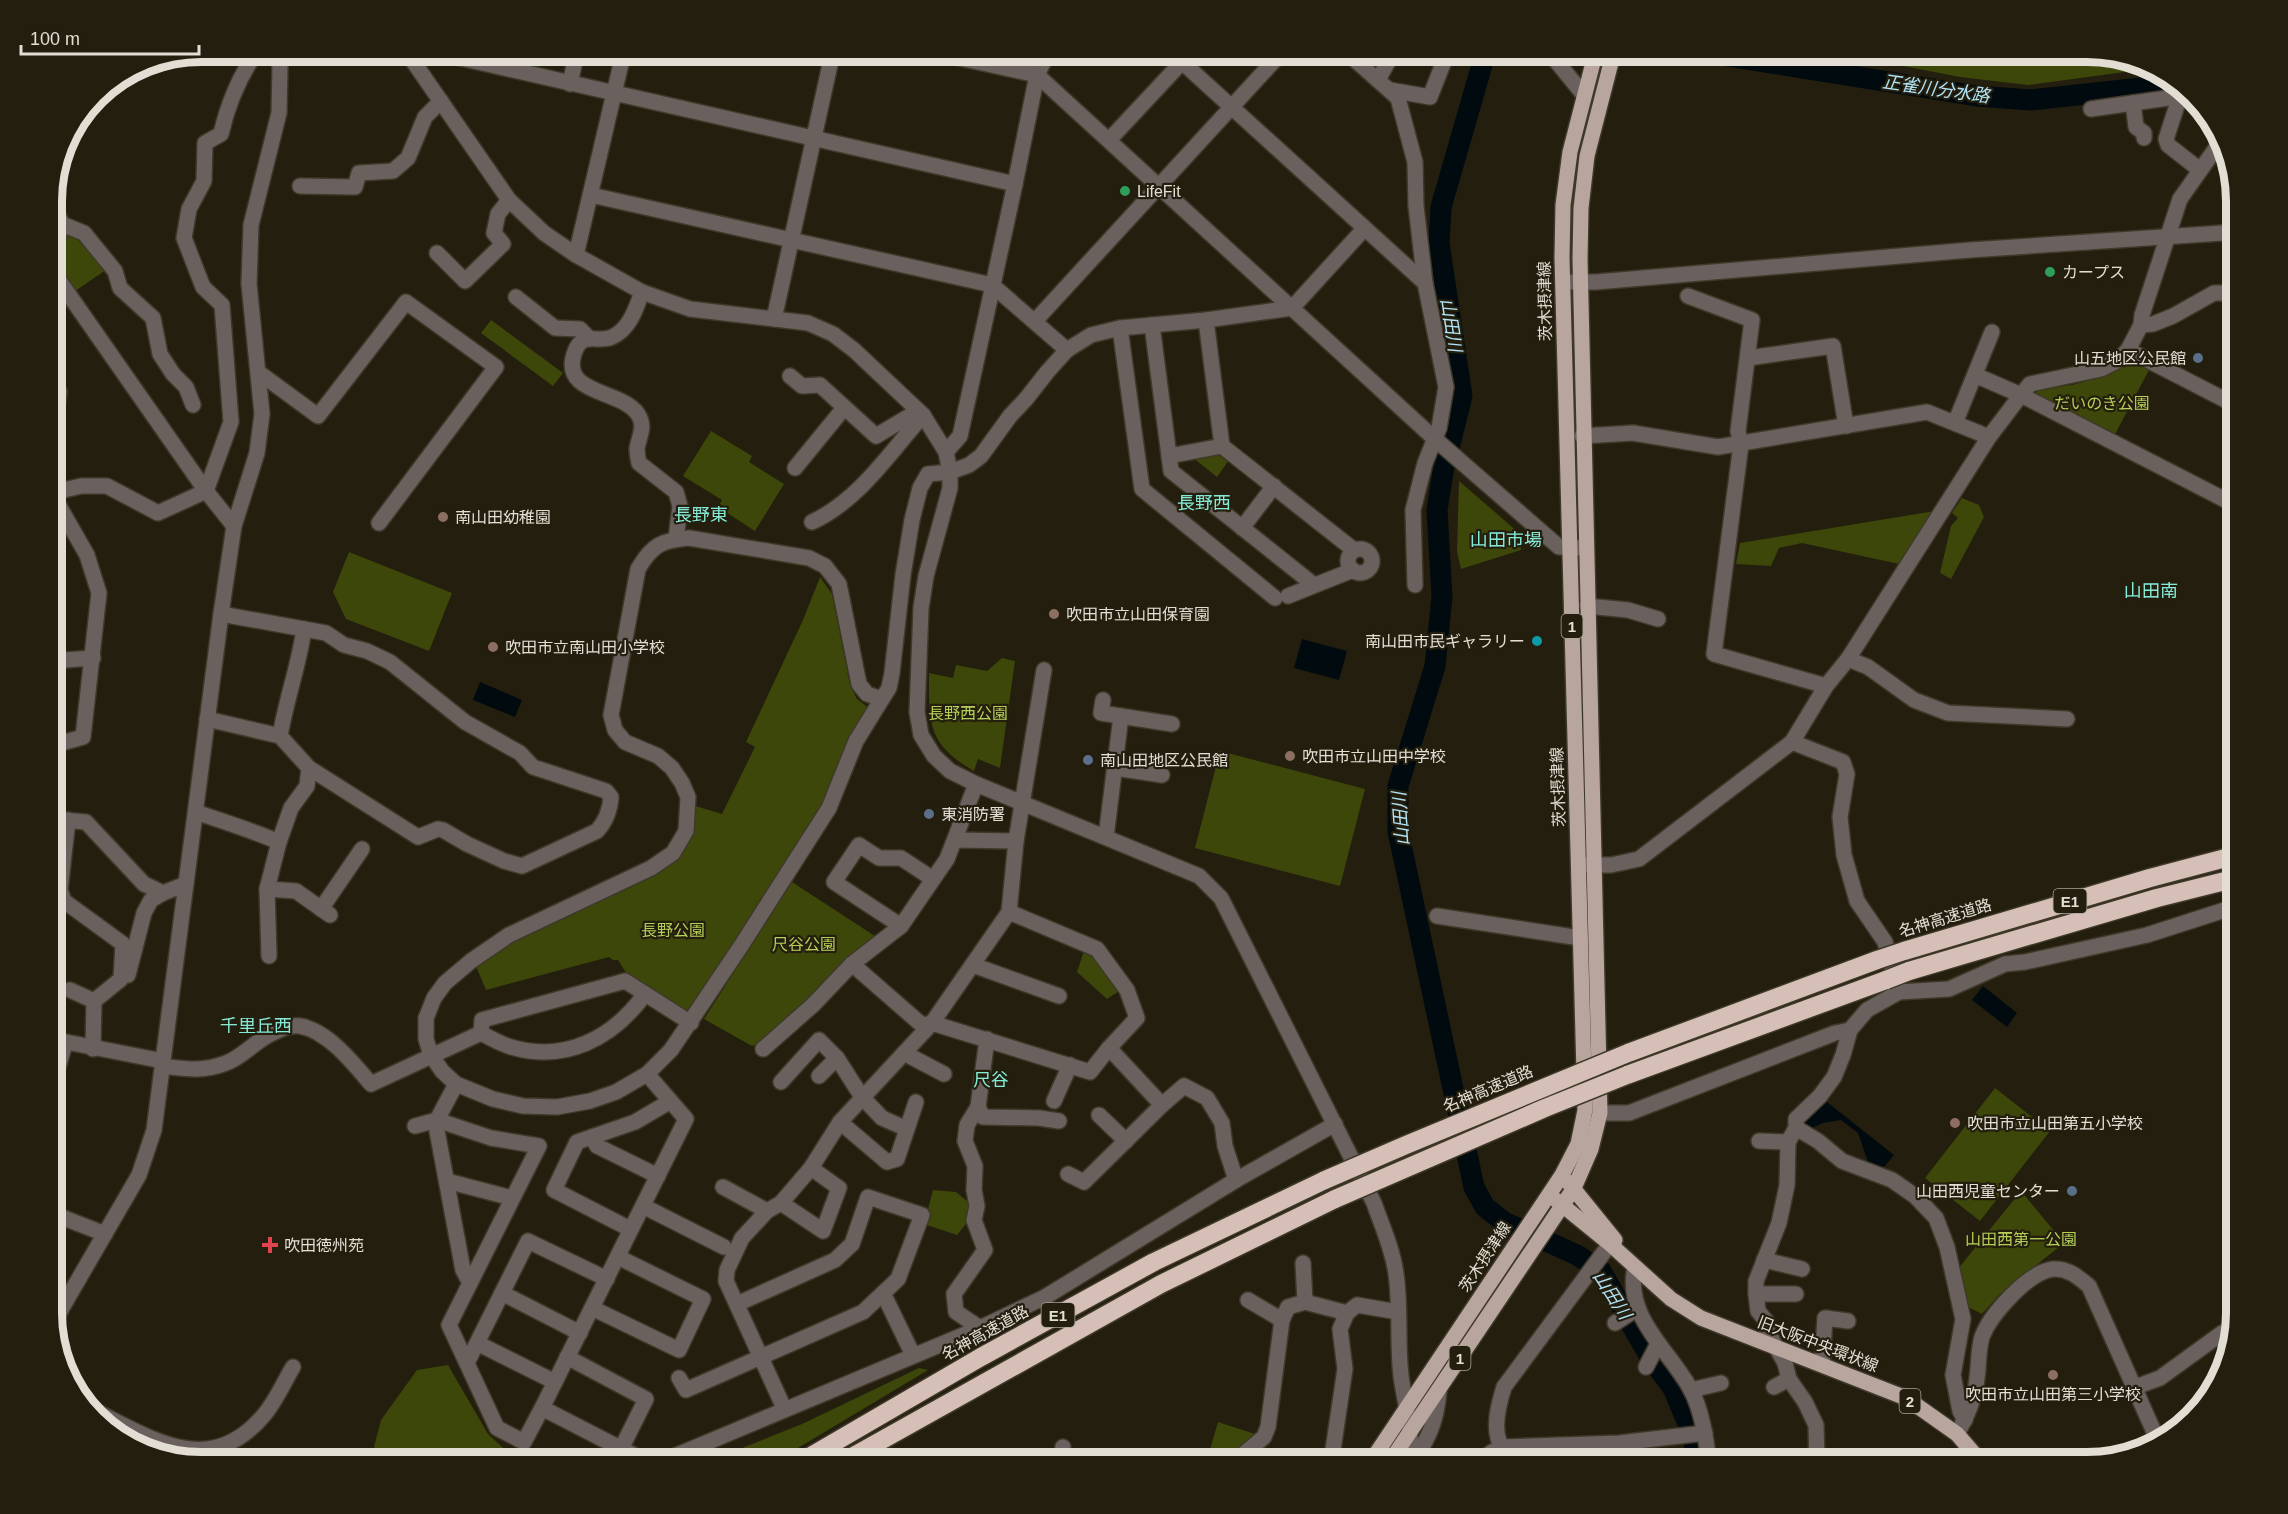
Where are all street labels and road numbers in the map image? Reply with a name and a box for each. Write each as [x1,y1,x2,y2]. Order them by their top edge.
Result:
street label: 茨木摂津線 [1536,261,1554,341]
road number: 1 [1562,614,1582,638]
street label: 茨木摂津線 [1548,747,1568,827]
road number: E1 [2054,889,2086,913]
street label: 名神高速道路 [1897,896,1993,940]
street label: 名神高速道路 [1440,1062,1536,1116]
street label: 茨木摂津線 [1456,1219,1514,1295]
street label: 名神高速道路 [939,1302,1031,1364]
road number: E1 [1042,1303,1074,1327]
street label: 旧大阪中央環状線 [1755,1313,1881,1375]
road number: 1 [1450,1346,1470,1370]
road number: 2 [1900,1389,1920,1413]

